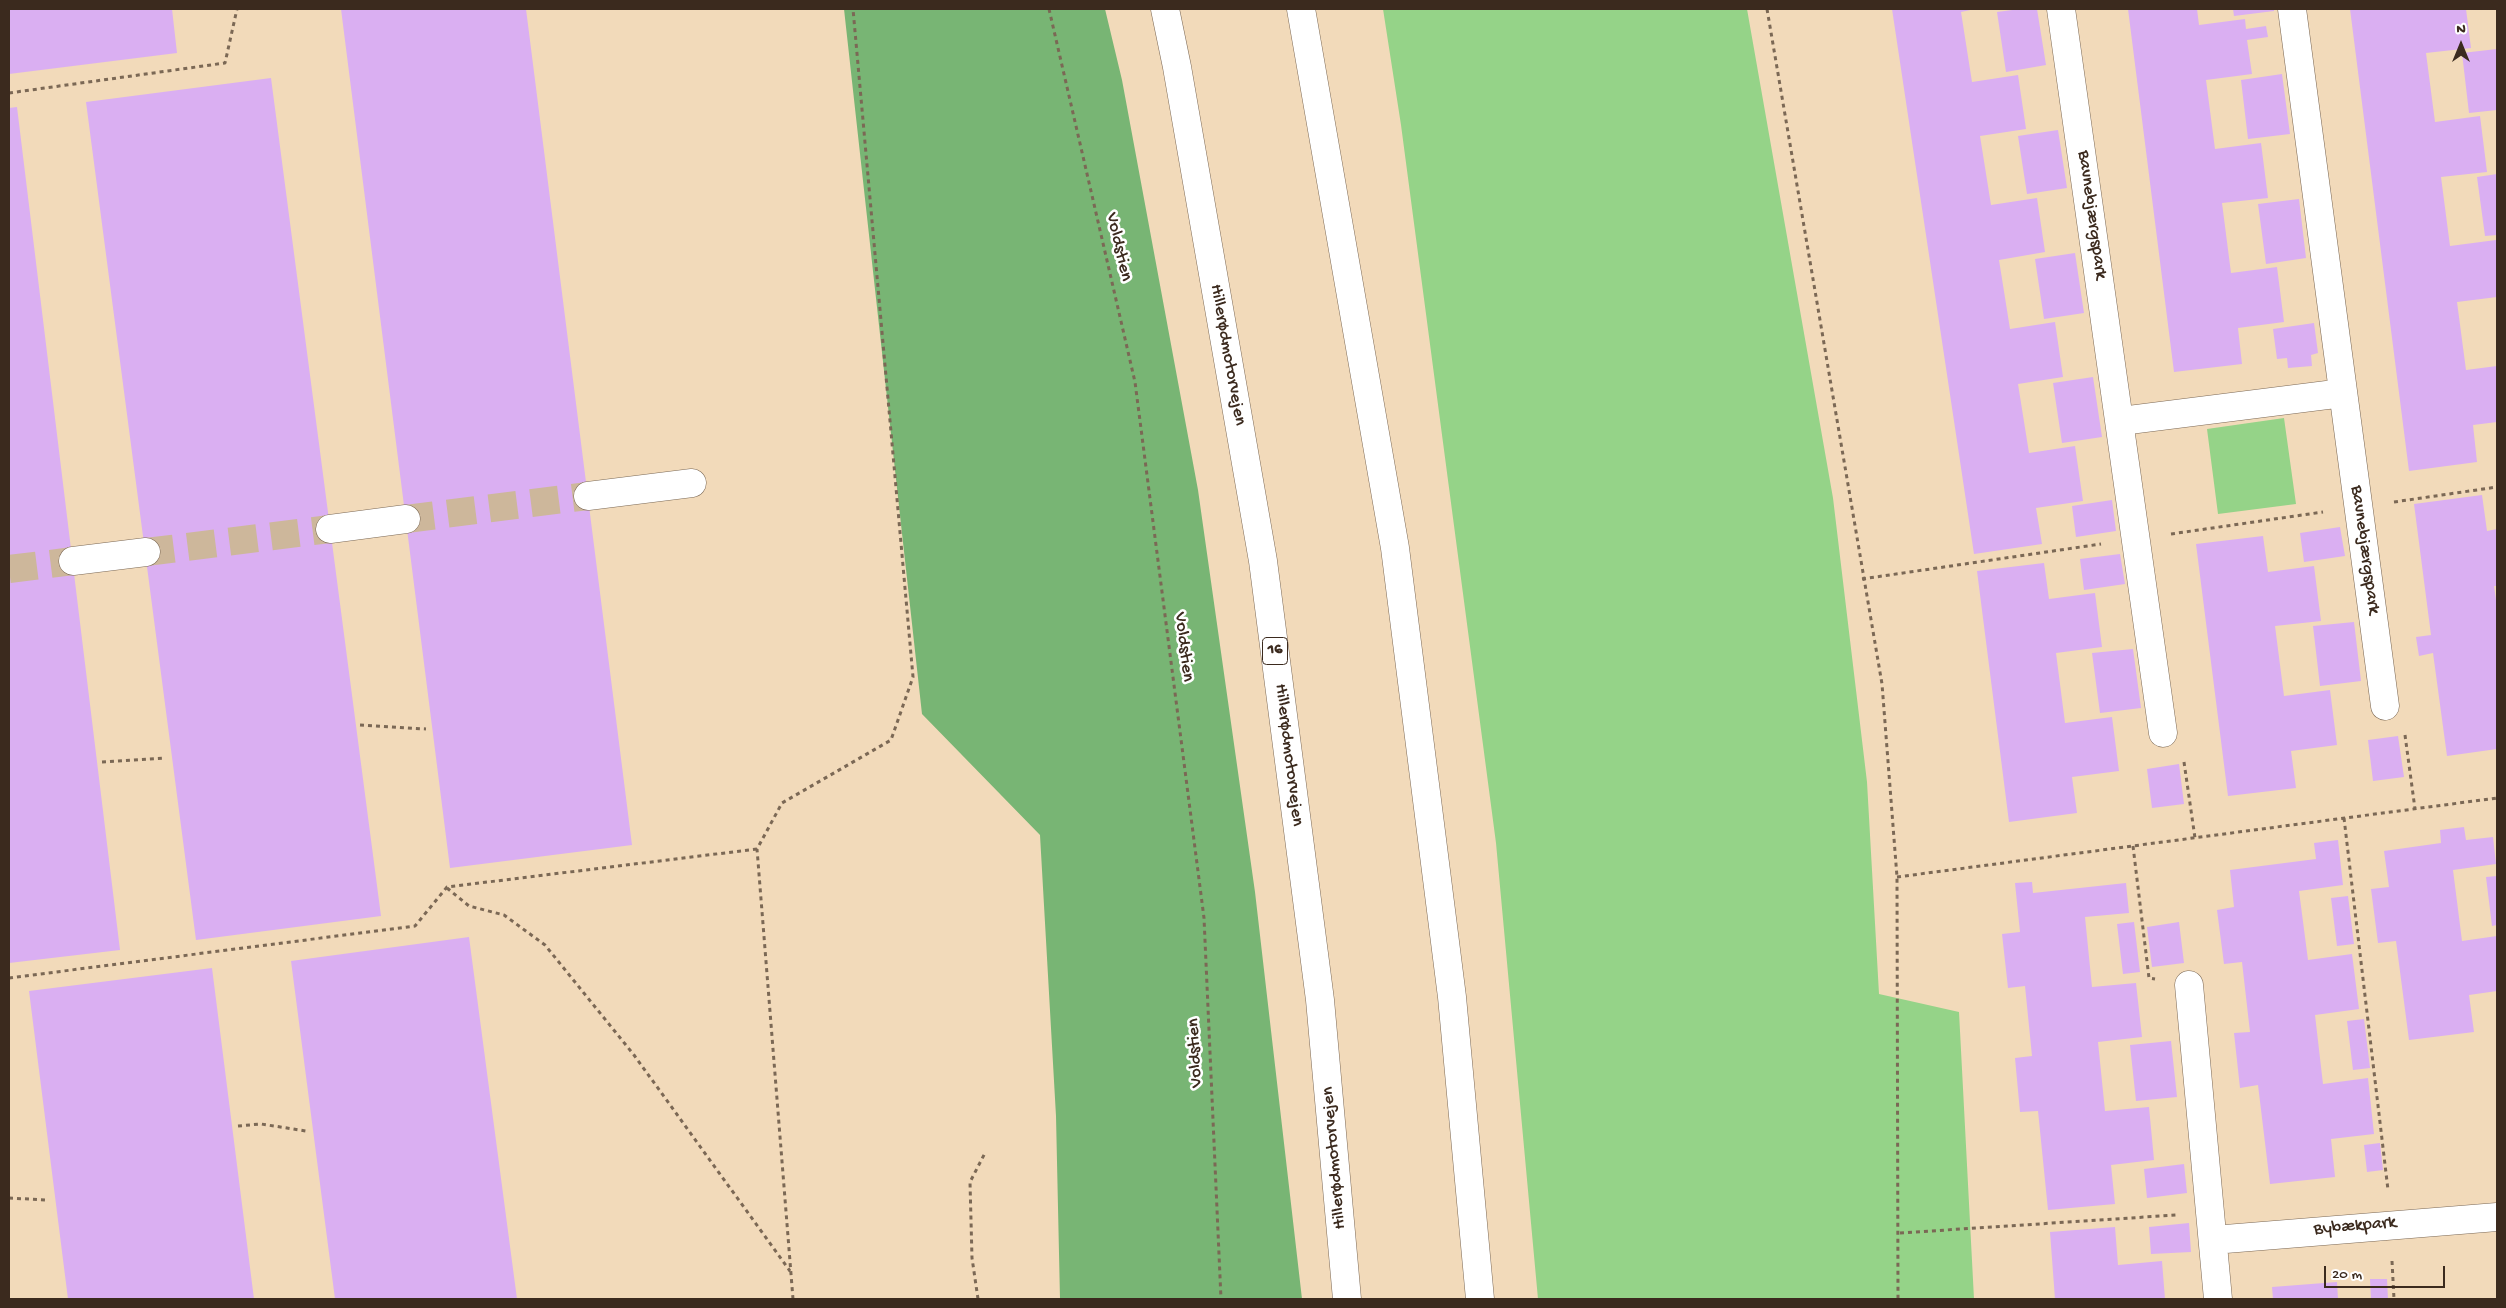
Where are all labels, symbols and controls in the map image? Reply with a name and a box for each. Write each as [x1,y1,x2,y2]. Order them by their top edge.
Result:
north arrow [2436,20,2486,70]
text: N [2456,21,2466,38]
street label: Bavnebjærgspark [2071,149,2111,281]
street label: Voldstien [1100,211,1136,283]
street label: Hillerødmotorvejen [1204,283,1250,427]
street label: Bavnebjærgspark [2344,484,2384,616]
street label: Voldstien [1168,611,1198,683]
road number: 16 [1262,637,1288,664]
street label: Hillerødmotorvejen [1269,683,1307,827]
street label: Voldstien [1183,1018,1209,1088]
street label: Hillerødmotorvejen [1318,1086,1352,1230]
street label: Bybækpark [2313,1213,2397,1241]
scale bar [2326,1256,2447,1288]
text: 20 m [2332,1266,2362,1284]

